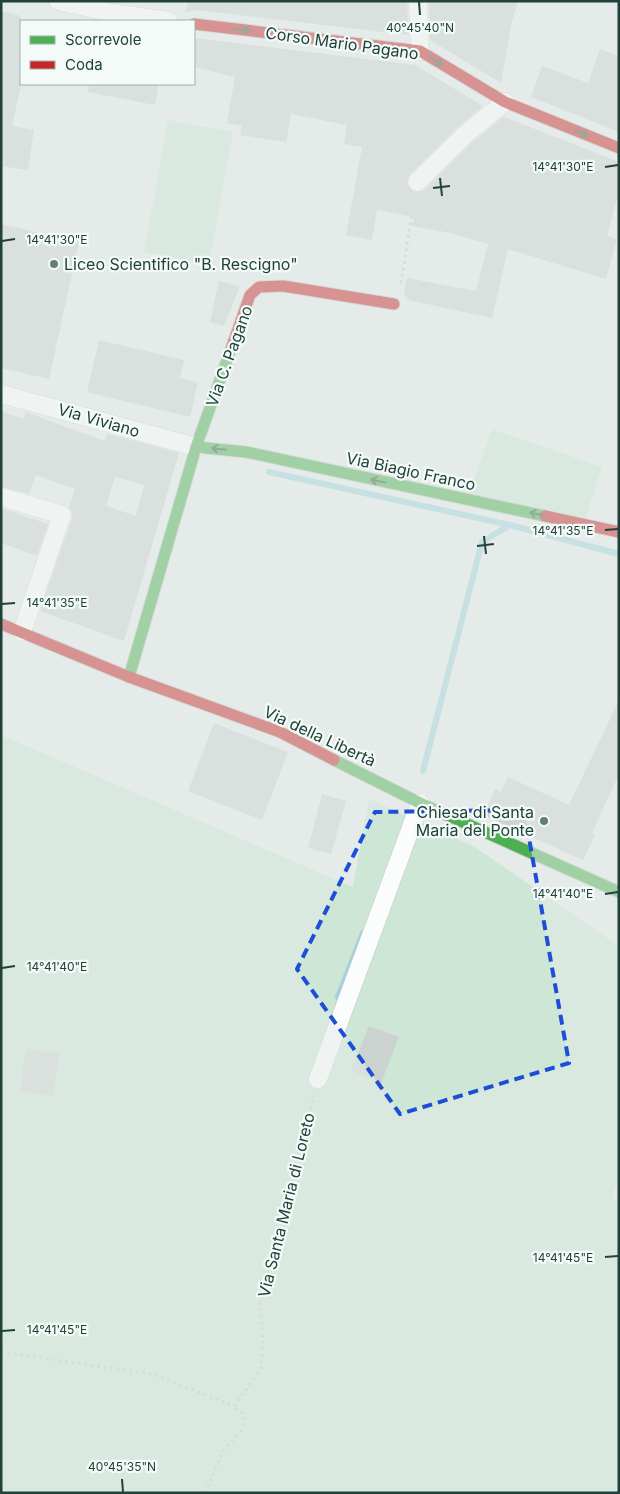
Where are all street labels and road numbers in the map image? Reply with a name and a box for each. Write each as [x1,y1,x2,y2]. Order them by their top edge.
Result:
street label: Corso Mario Pagano [264,22,420,64]
street label: Via C. Pagano [201,303,257,409]
street label: Via Viviano [56,399,142,441]
street label: Via Biagio Franco [345,448,477,494]
street label: Via della Libertà [261,701,379,771]
street label: Via Santa Maria di Loreto [253,1111,319,1299]

